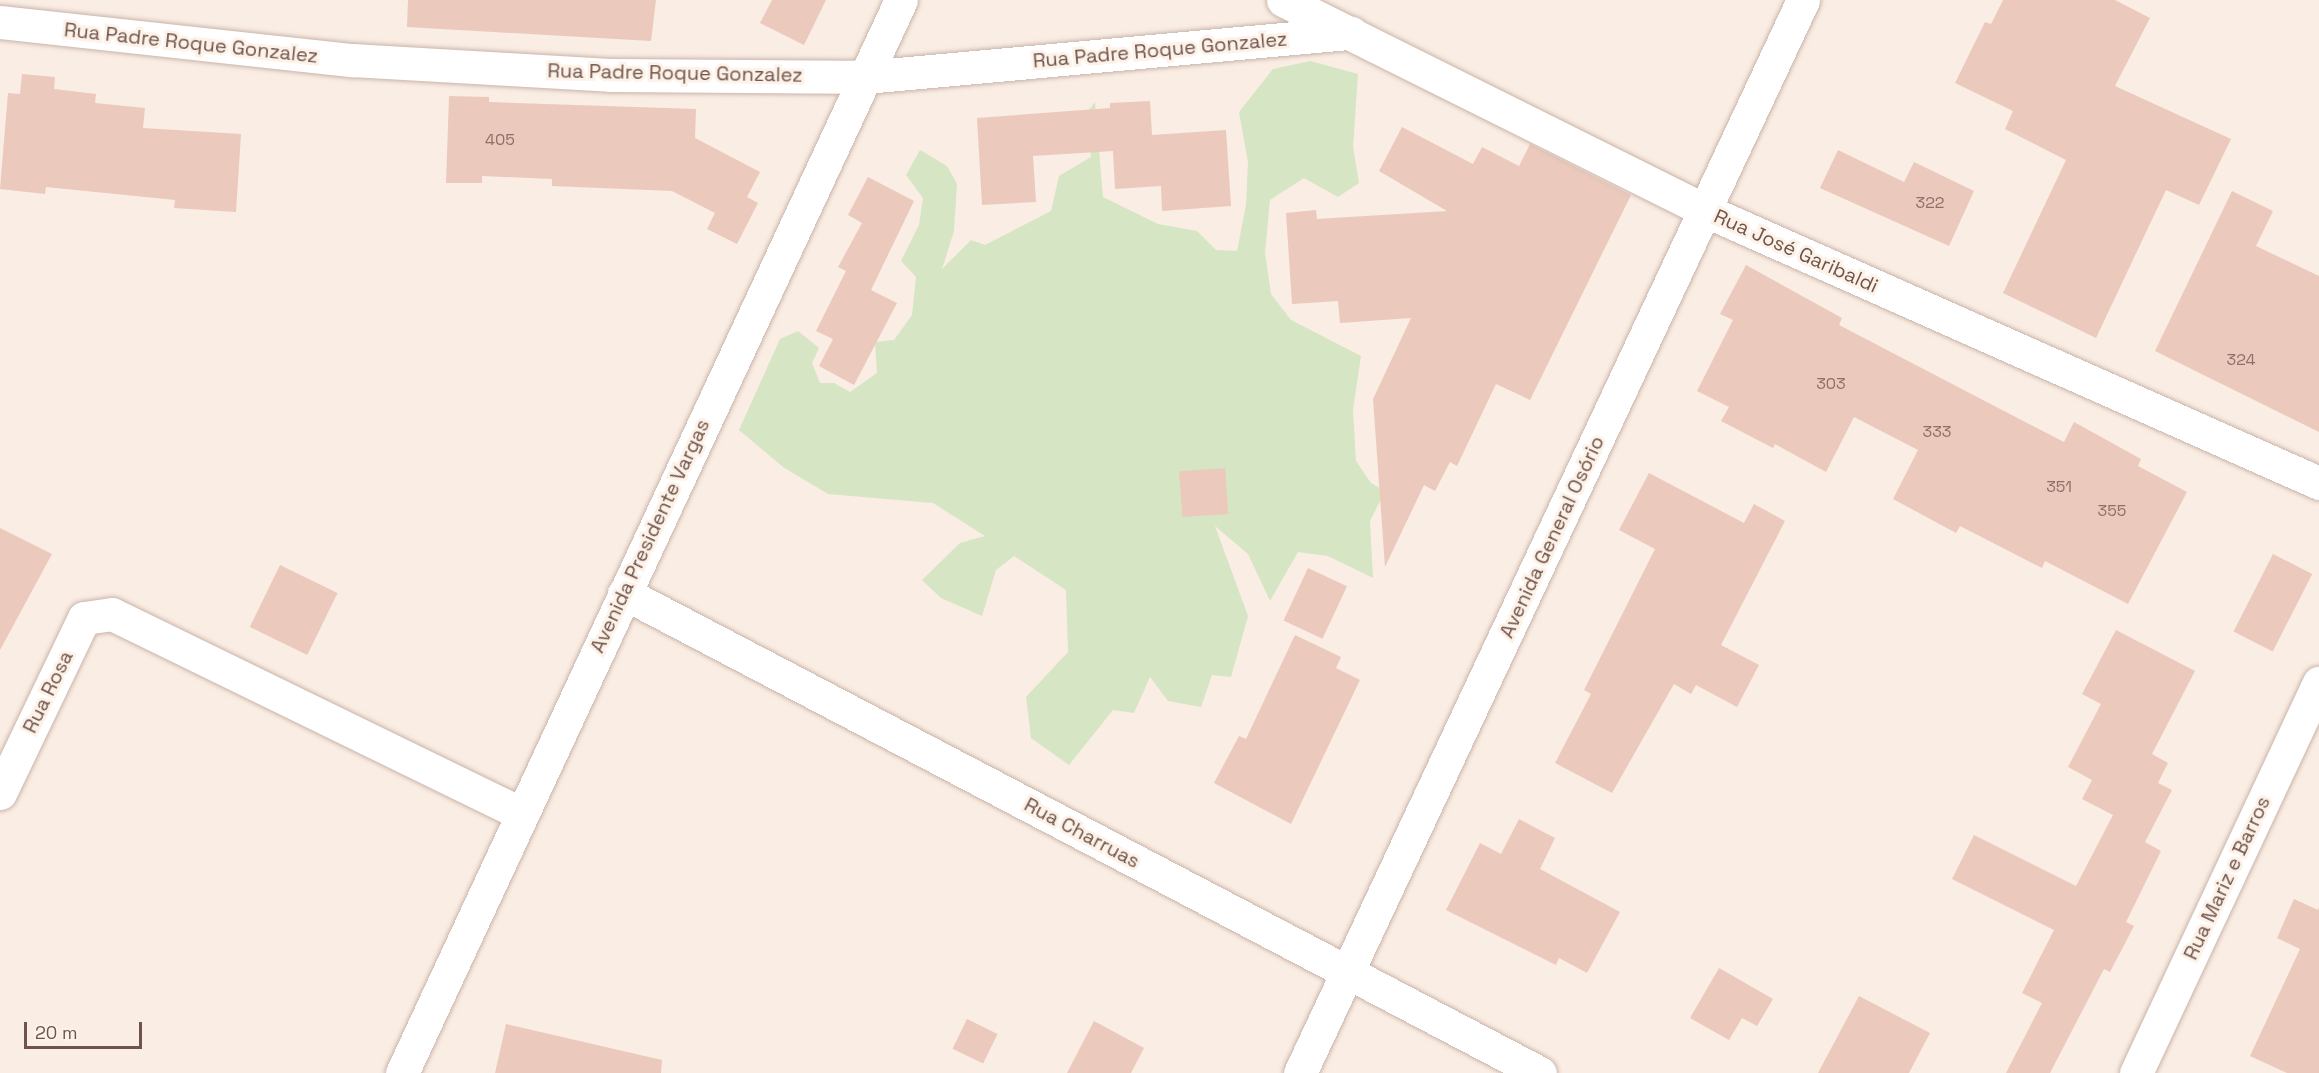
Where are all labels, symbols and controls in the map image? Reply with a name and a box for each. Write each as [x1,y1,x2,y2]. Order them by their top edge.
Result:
street label: Rua Padre Roque Gonzalez [63,18,319,68]
street label: Rua Padre Roque Gonzalez [1032,27,1288,73]
street label: Rua Padre Roque Gonzalez [547,59,803,87]
house number: 405 [485,130,515,150]
house number: 322 [1916,193,1944,213]
street label: Rua José Garibaldi [1710,204,1882,298]
house number: 324 [2227,350,2255,370]
house number: 303 [1816,374,1846,394]
street label: Avenida Presidente Vargas [585,415,715,657]
house number: 333 [1923,422,1951,442]
street label: Avenida General Osório [1495,432,1609,642]
house number: 351 [2046,477,2072,497]
house number: 355 [2098,501,2126,521]
street label: Rua Rosa [18,647,78,737]
street label: Rua Mariz e Barros [2179,792,2275,964]
street label: Rua Charruas [1020,793,1144,873]
scale bar [27,1010,146,1048]
text: 20 m [35,1021,78,1044]

